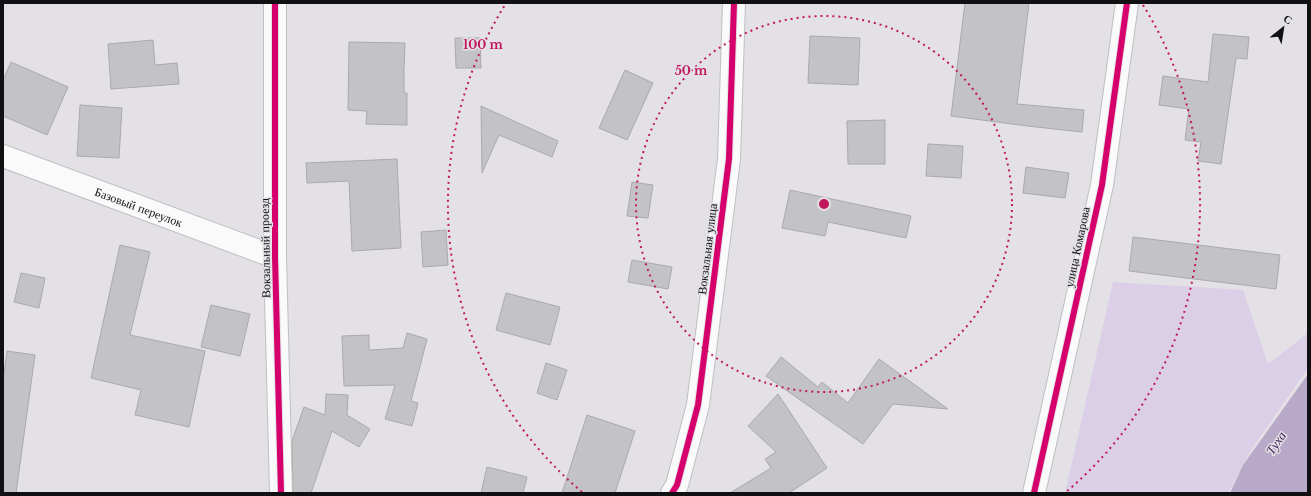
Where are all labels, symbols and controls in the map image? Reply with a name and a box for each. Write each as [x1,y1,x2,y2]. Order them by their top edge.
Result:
north arrow [1263,8,1303,48]
text: С [1281,11,1295,27]
text: 100 m [463,37,504,52]
text: 50 m [675,63,708,78]
street label: Базовый переулок [93,183,185,230]
centre of rings [817,197,831,211]
street label: Вокзальный проезд [257,198,273,298]
street label: Вокзальная улица [694,202,720,295]
street label: улица Комарова [1061,205,1093,289]
water label: Туха [1262,428,1290,458]

